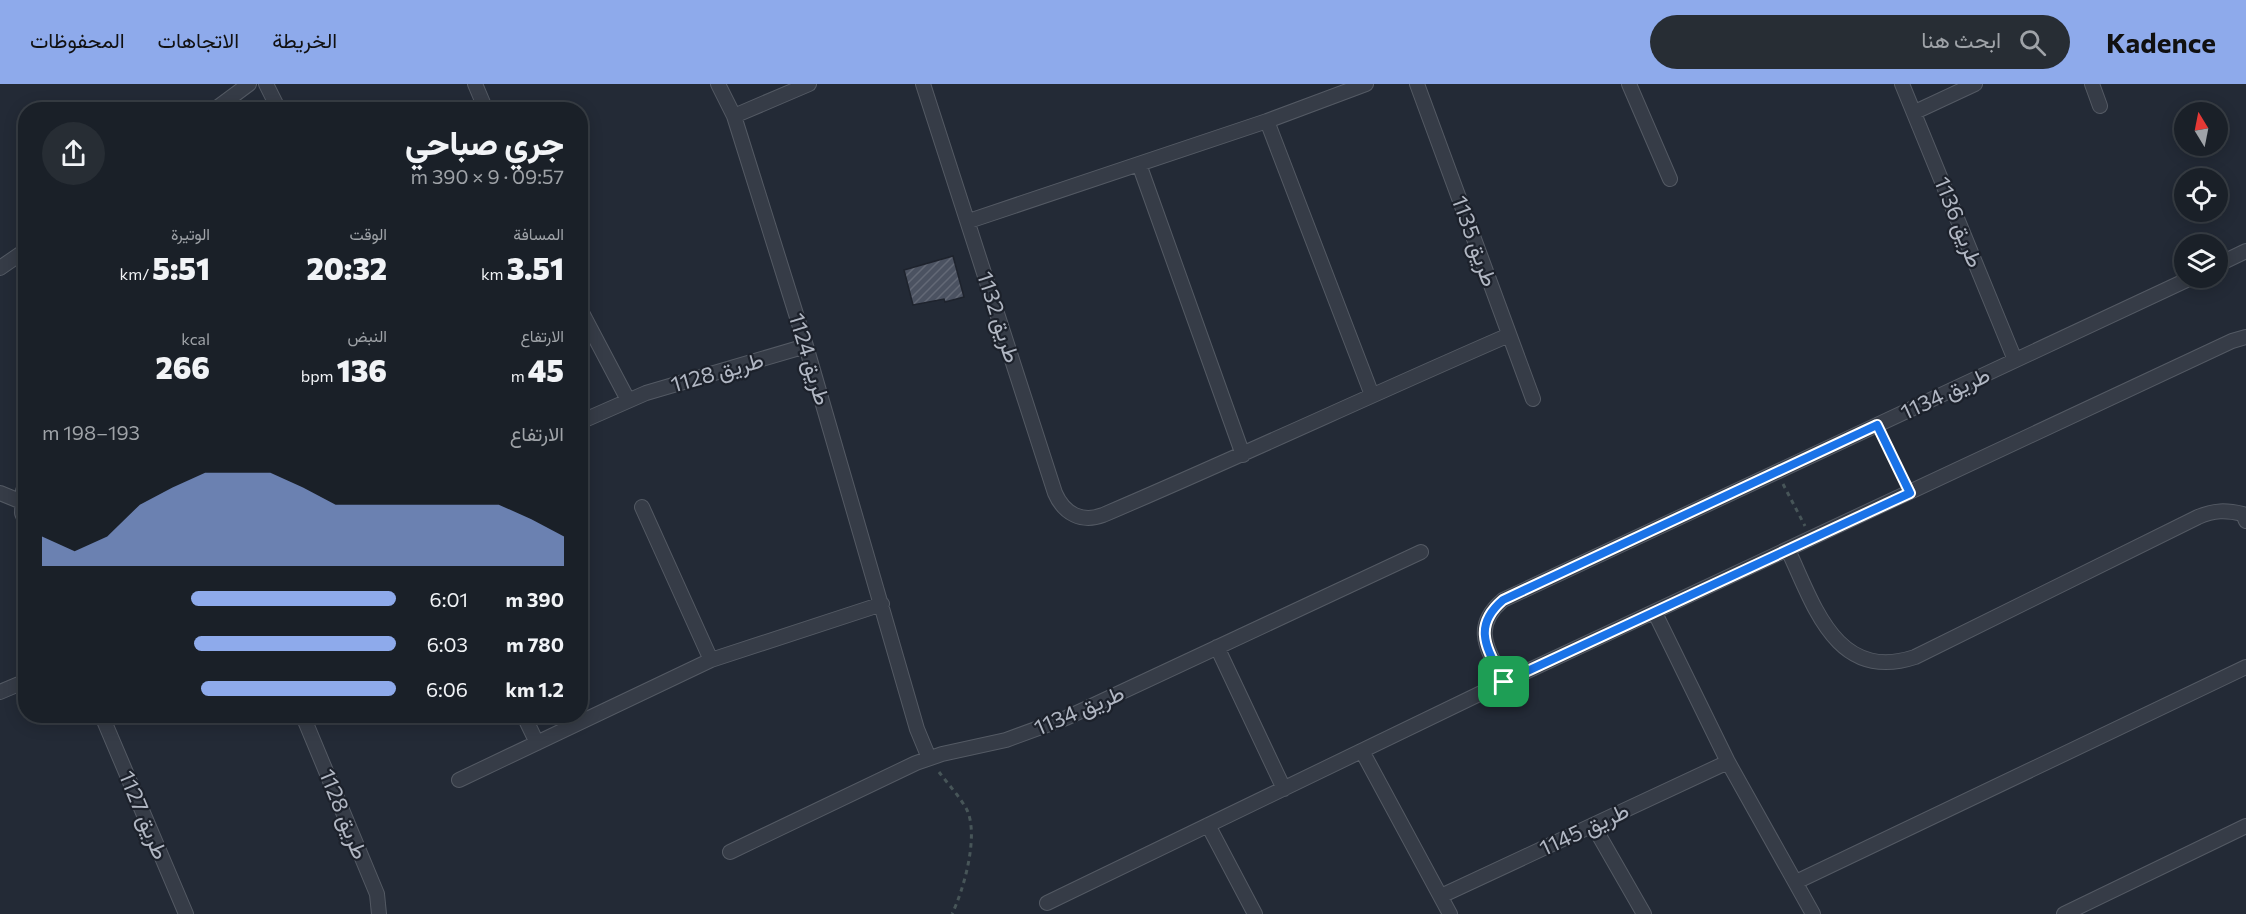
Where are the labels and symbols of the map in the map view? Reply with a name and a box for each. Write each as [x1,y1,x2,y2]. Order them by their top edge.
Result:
north arrow [2174,102,2228,156]
street label: طريق 1136 [1928,172,1990,272]
street label: طريق 1135 [1446,192,1504,290]
street label: طريق 1132 [971,268,1027,366]
street label: طريق 1124 [783,310,837,408]
street label: طريق 1128 [667,345,767,399]
street label: طريق 1134 [1896,360,1994,426]
pin [1478,656,1529,707]
street label: طريق 1134 [1030,678,1128,742]
street label: طريق 1128 [313,765,375,863]
street label: طريق 1127 [113,767,175,863]
street label: طريق 1145 [1535,796,1633,862]

